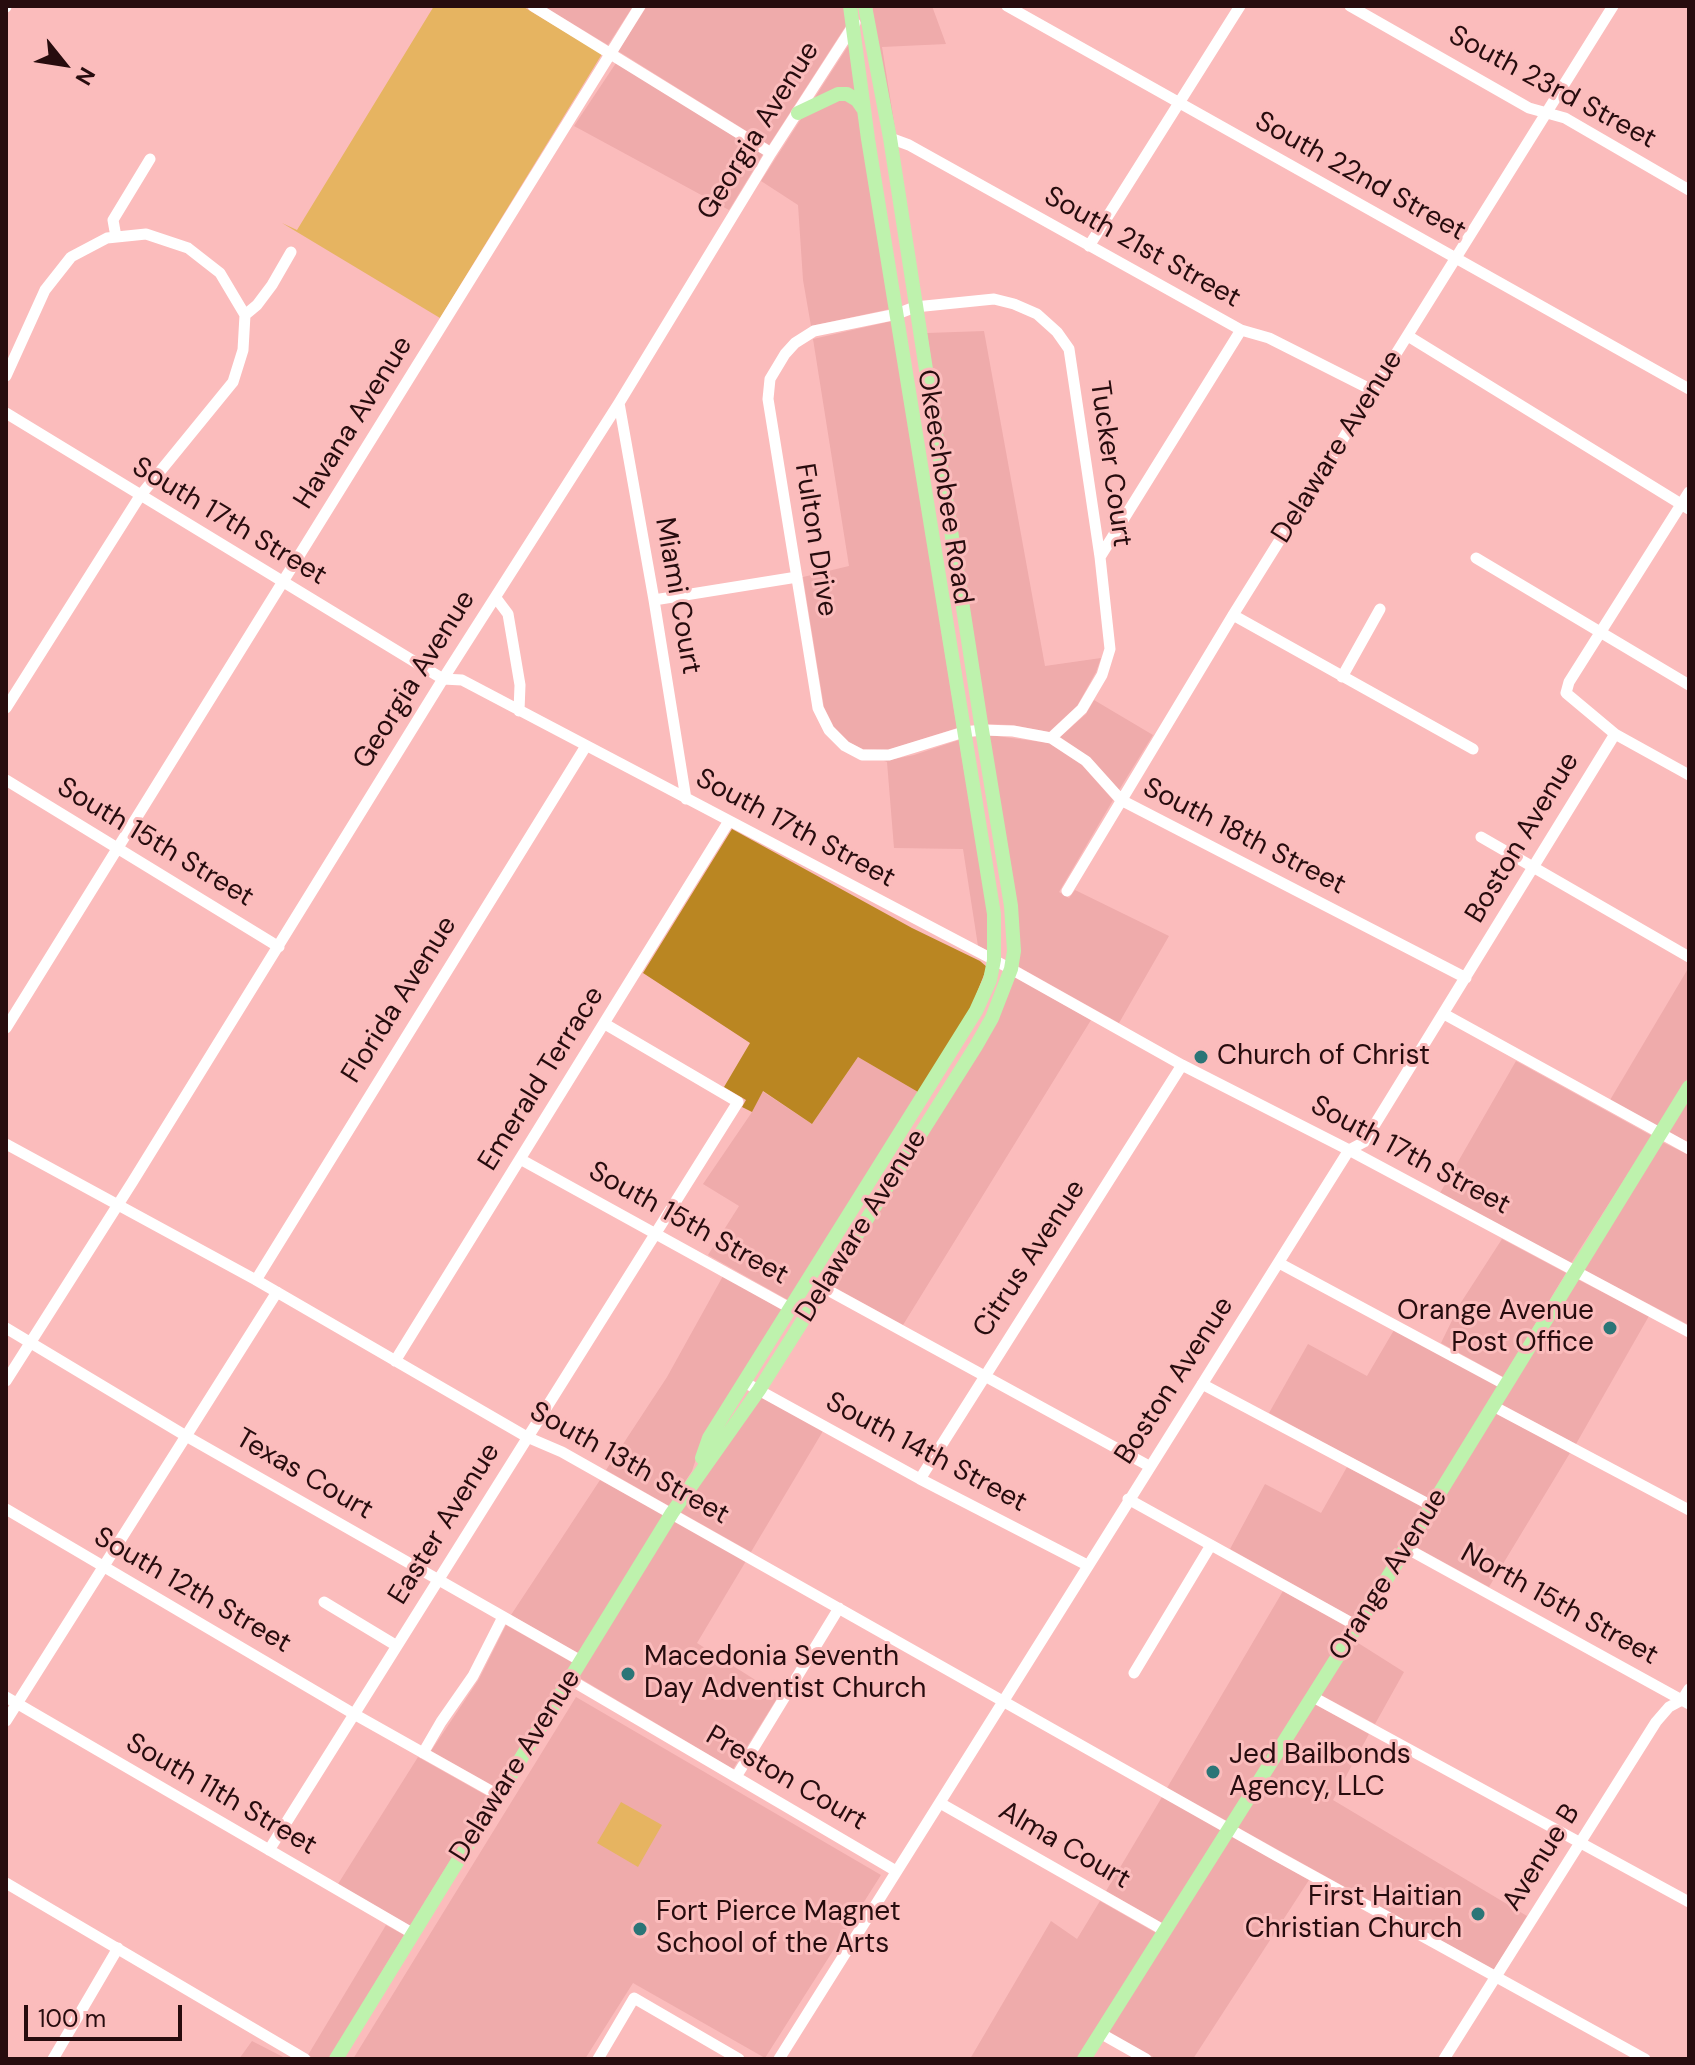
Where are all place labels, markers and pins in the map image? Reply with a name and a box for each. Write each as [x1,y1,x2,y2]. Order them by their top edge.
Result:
place label: Church of Christ [1217,1040,1430,1074]
marker: Church of Christ [1192,1048,1210,1066]
place label: Orange Avenue Post Office [1397,1295,1594,1361]
marker: Orange Avenue Post Office [1601,1319,1619,1337]
place label: Macedonia Seventh Day Adventist Church [644,1641,926,1707]
marker: Macedonia Seventh Day Adventist Church [619,1665,637,1683]
place label: Jed Bailbonds Agency, LLC [1229,1739,1411,1805]
marker: Jed Bailbonds Agency, LLC [1204,1763,1222,1781]
place label: First Haitian Christian Church [1245,1881,1462,1947]
place label: Fort Pierce Magnet School of the Arts [656,1896,901,1962]
marker: First Haitian Christian Church [1469,1905,1487,1923]
marker: Fort Pierce Magnet School of the Arts [631,1920,649,1938]

